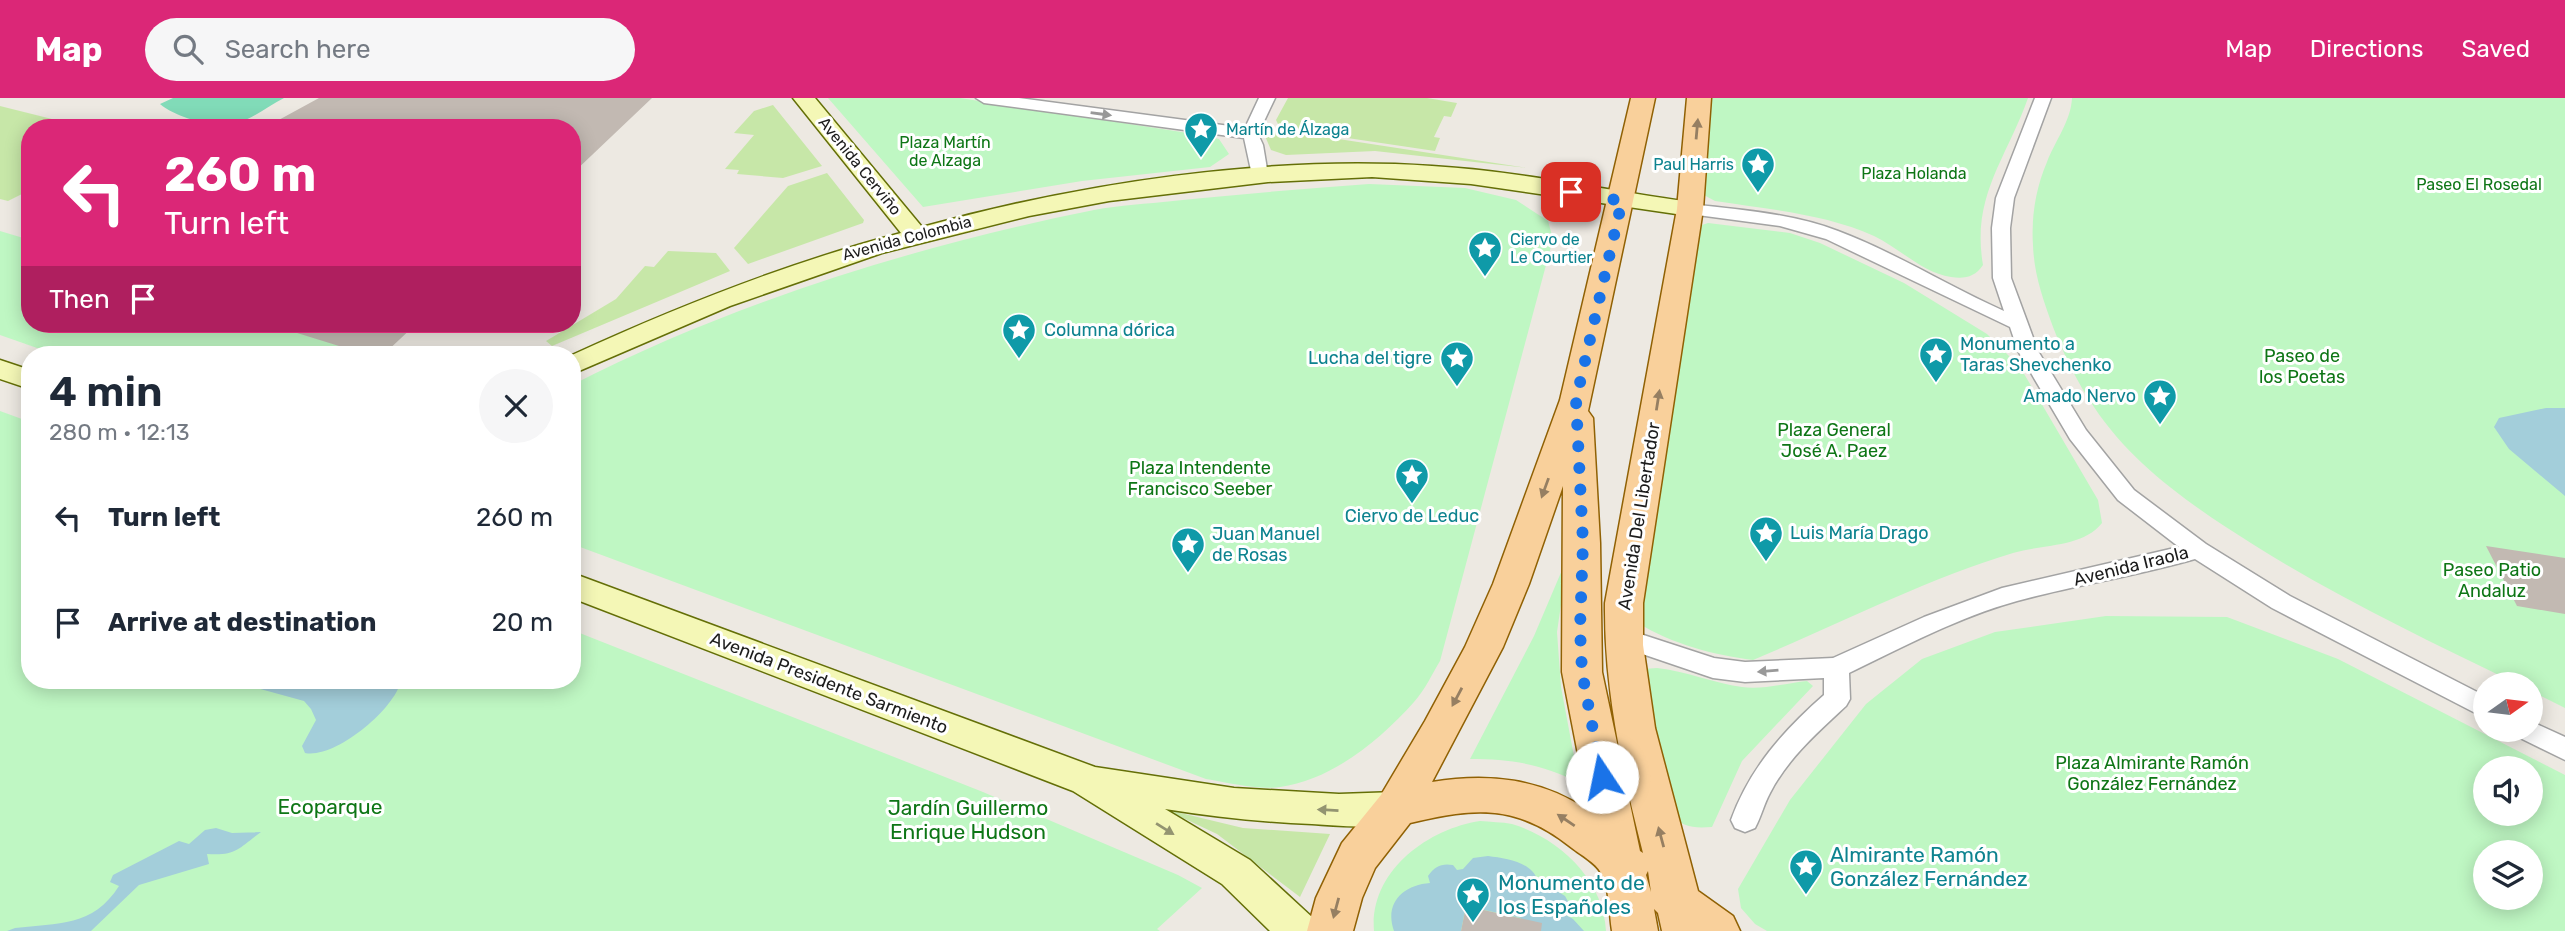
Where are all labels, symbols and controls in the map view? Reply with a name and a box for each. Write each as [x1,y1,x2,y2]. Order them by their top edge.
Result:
search box [145,18,635,81]
text: Map [35,30,103,69]
icon: search [169,30,207,68]
text: Search here [225,34,370,65]
text: Map [2225,35,2272,63]
text: Directions [2310,35,2423,63]
text: Saved [2461,35,2530,63]
one-way arrow [1090,109,1112,120]
place icon: Martín de Álzaga [1182,110,1220,159]
street label: Avenida Cerviño [815,113,905,219]
one-way arrow [1691,118,1702,140]
place label: Martín de Álzaga [1226,120,1349,139]
park label: Plaza Martín de Alzaga [899,133,991,170]
text: 260 m [164,145,316,203]
place icon: Paul Harris [1739,145,1777,194]
icon: left [49,147,140,238]
place label: Paul Harris [1653,155,1734,174]
pin [1541,162,1601,222]
park label: Plaza Holanda [1861,164,1967,183]
icon: arrive [1552,173,1590,211]
park label: Paseo El Rosedal [2416,175,2542,194]
text: Turn left [164,204,289,242]
street label: Avenida Colombia [840,212,974,264]
place icon: Ciervo de Le Courtier [1466,229,1504,278]
place label: Ciervo de Le Courtier [1510,230,1592,267]
icon: arrive [124,280,162,318]
text: Then [49,284,110,315]
place icon: Columna dórica [1000,311,1038,360]
place label: Columna dórica [1044,319,1175,341]
place label: Monumento a Taras Shevchenko [1960,333,2112,376]
place icon: Monumento a Taras Shevchenko [1917,335,1955,384]
place icon: Lucha del tigre [1438,339,1476,388]
park label: Paseo de los Poetas [2259,345,2345,388]
place label: Lucha del tigre [1308,347,1432,369]
text: 4 min [49,367,163,417]
button: close [479,369,553,443]
place icon: Amado Nervo [2141,377,2179,426]
place label: Amado Nervo [2023,385,2136,407]
one-way arrow [1653,389,1664,411]
text: 280 m · 12:13 [49,418,190,446]
park label: Plaza General José A. Paez [1777,419,1891,462]
street label: Avenida Del Libertador [1613,420,1665,611]
place icon: Ciervo de Leduc [1393,456,1431,505]
park label: Plaza Intendente Francisco Seeber [1128,457,1273,500]
one-way arrow [1539,477,1550,498]
icon: left [49,499,87,537]
text: Turn left [108,502,220,533]
text: 260 m [476,502,553,533]
place label: Ciervo de Leduc [1345,505,1479,527]
place icon: Luis María Drago [1747,514,1785,563]
place label: Luis María Drago [1790,522,1929,544]
place label: Juan Manuel de Rosas [1212,523,1320,566]
place icon: Juan Manuel de Rosas [1169,525,1207,574]
street label: Avenida Iraola [2071,541,2191,591]
park label: Paseo Patio Andaluz [2443,559,2541,602]
icon: arrive [49,604,87,642]
text: Arrive at destination [108,607,376,638]
text: 20 m [492,607,553,638]
street label: Avenida Presidente Sarmiento [707,627,951,739]
one-way arrow [1757,666,1779,677]
north arrow [2473,672,2543,742]
map controls [2473,672,2543,910]
one-way arrow [1452,687,1463,707]
position arrow [1565,740,1639,814]
park label: Plaza Almirante Ramón González Fernández [2055,752,2249,795]
button: sound [2473,756,2543,826]
park label: Ecoparque [277,794,383,819]
park label: Jardín Guillermo Enrique Hudson [888,795,1048,844]
one-way arrow [1316,804,1338,815]
one-way arrow [1556,813,1576,826]
one-way arrow [1156,822,1175,835]
one-way arrow [1655,826,1666,848]
button: layers [2473,840,2543,910]
place label: Almirante Ramón González Fernández [1830,842,2028,891]
place icon: Almirante Ramón González Fernández [1787,847,1825,896]
place label: Monumento de los Españoles [1498,870,1645,919]
place icon: Monumento de los Españoles [1454,875,1492,924]
one-way arrow [1331,898,1341,919]

